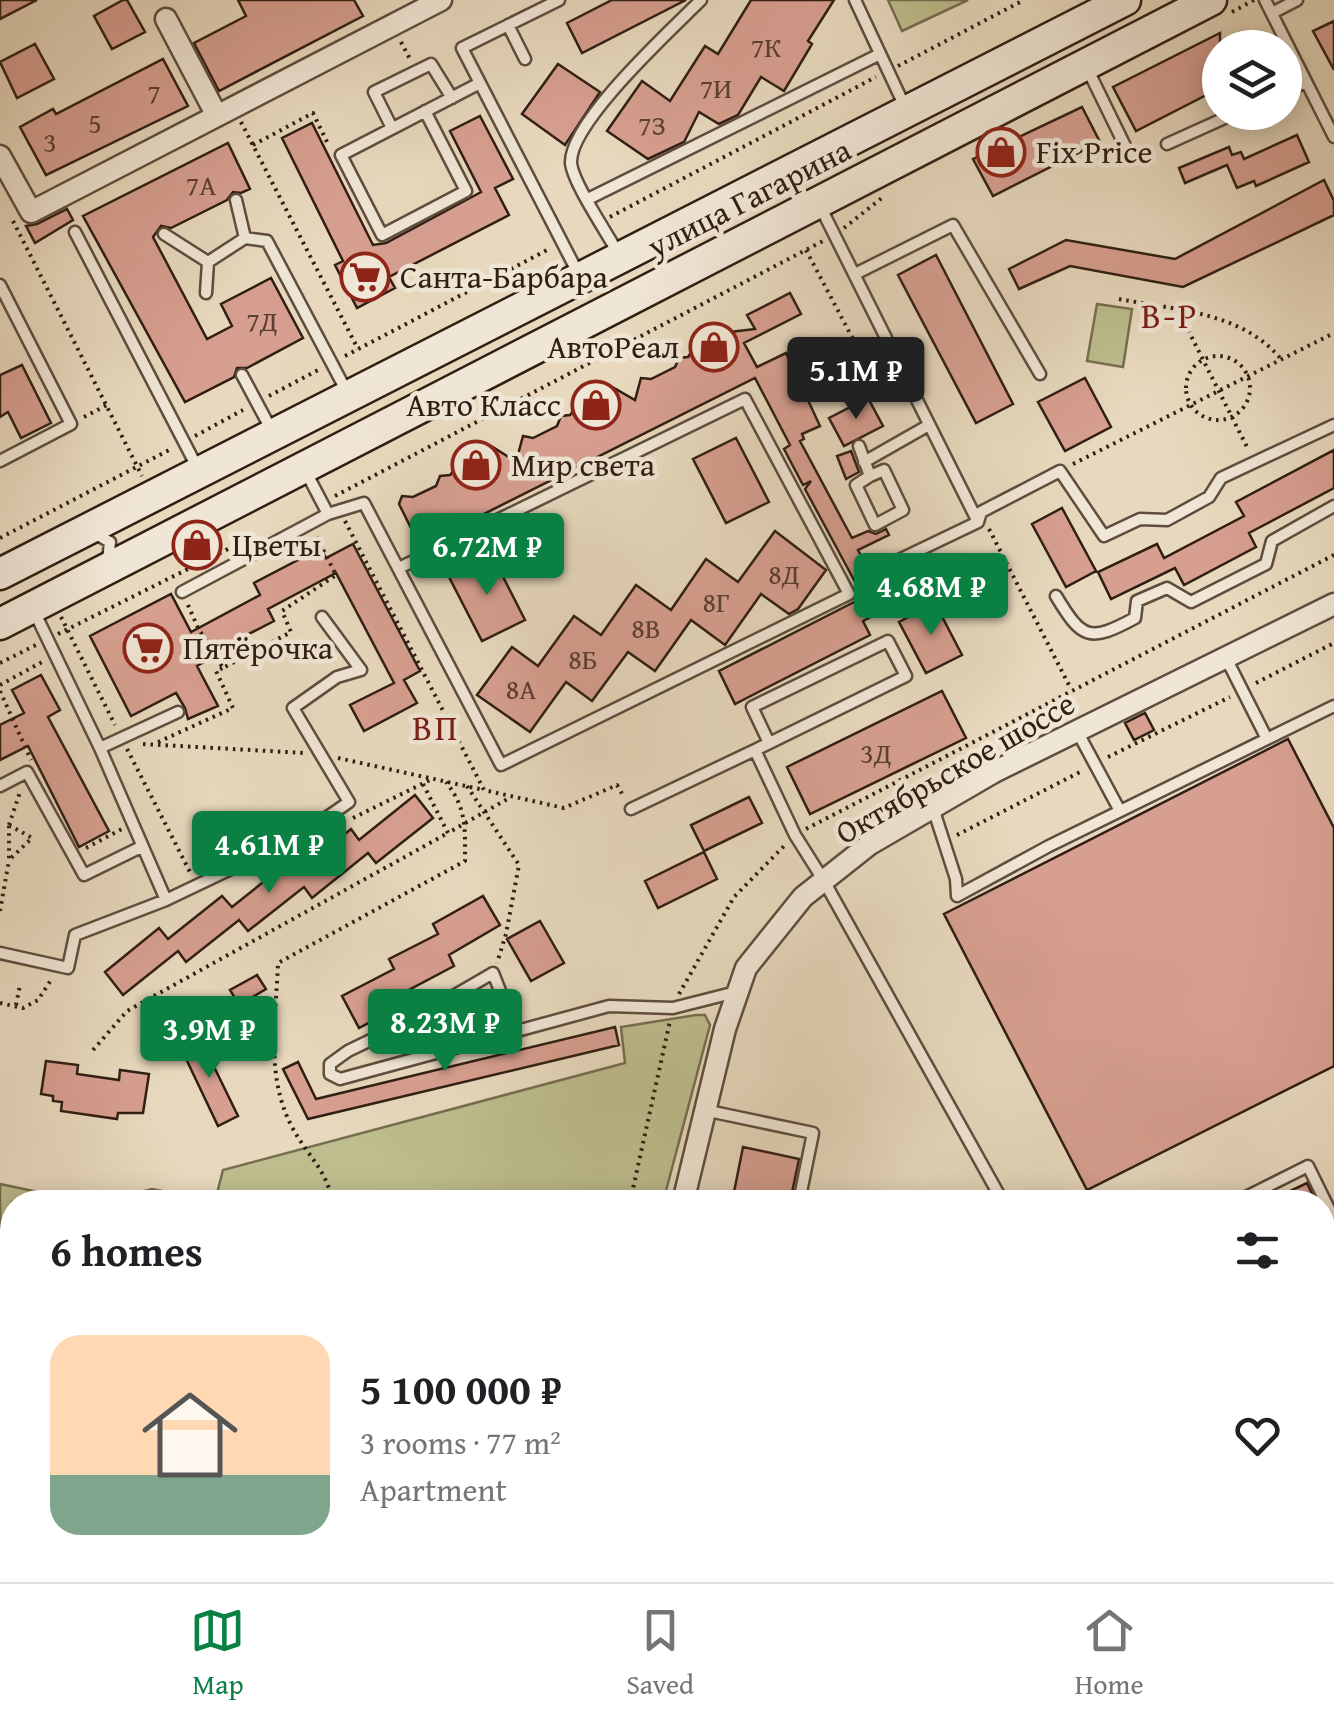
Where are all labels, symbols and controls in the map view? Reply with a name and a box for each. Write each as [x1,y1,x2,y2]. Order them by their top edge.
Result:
house number: 7К [751,26,781,67]
map controls [1202,30,1302,130]
button: layers [1202,30,1302,130]
house number: 7И [700,67,732,108]
house number: 7 [147,72,161,113]
house number: 5 [88,102,102,143]
house number: 7З [638,104,666,145]
house number: 3 [43,121,57,162]
street label: улица Гагарина [638,126,859,270]
shop icon: Fix Price [975,126,1027,178]
place label: Fix Price [1036,128,1153,175]
house number: 7А [186,164,216,205]
supermarket icon: Санта-Барбара [339,251,391,303]
place label: Санта-Барбара [400,253,608,300]
district label: В-Р [1141,290,1199,341]
house number: 7Д [246,300,278,341]
shop icon: АвтоРеал [688,321,740,373]
place label: АвтоРеал [547,323,679,370]
pin: 5.1M ₽ [775,337,937,422]
text: 5.1M ₽ [809,346,903,393]
shop icon: Авто Класс [570,379,622,431]
place label: Авто Класс [406,381,561,428]
shop icon: Мир света [450,439,502,491]
place label: Мир света [511,441,656,488]
pin: 6.72M ₽ [395,513,579,598]
shop icon: Цветы [171,519,223,571]
place label: Цветы [232,521,321,568]
text: 6.72M ₽ [432,522,542,569]
house number: 8Д [768,553,800,594]
pin: 4.68M ₽ [839,553,1023,638]
text: 4.68M ₽ [876,562,986,609]
house number: 8Г [702,581,730,622]
house number: 8В [631,607,661,648]
supermarket icon: Пятёрочка [122,622,174,674]
place label: Пятёрочка [183,624,334,671]
house number: 8Б [568,638,598,679]
house number: 8А [506,668,536,709]
street label: Октябрьское шоссе [826,680,1083,855]
district label: ВП [412,702,460,753]
house number: 3Д [860,732,892,773]
pin: 4.61M ₽ [177,811,361,896]
text: 4.61M ₽ [214,820,324,867]
pin: 8.23M ₽ [353,989,537,1074]
pin: 3.9M ₽ [128,996,290,1081]
text: 8.23M ₽ [390,998,500,1045]
text: 3.9M ₽ [162,1005,256,1052]
text: 6 homes [50,1220,203,1281]
icon: filters [1230,1223,1285,1278]
text: 5 100 000 ₽ [360,1358,562,1419]
icon: home [130,1375,250,1495]
icon: heart [1230,1408,1285,1463]
text: 3 rooms · 77 m² [360,1419,561,1466]
text: Apartment [360,1466,507,1513]
tab: Map [190,1603,245,1704]
tab: Saved [626,1603,694,1704]
tab: Home [1075,1603,1144,1704]

